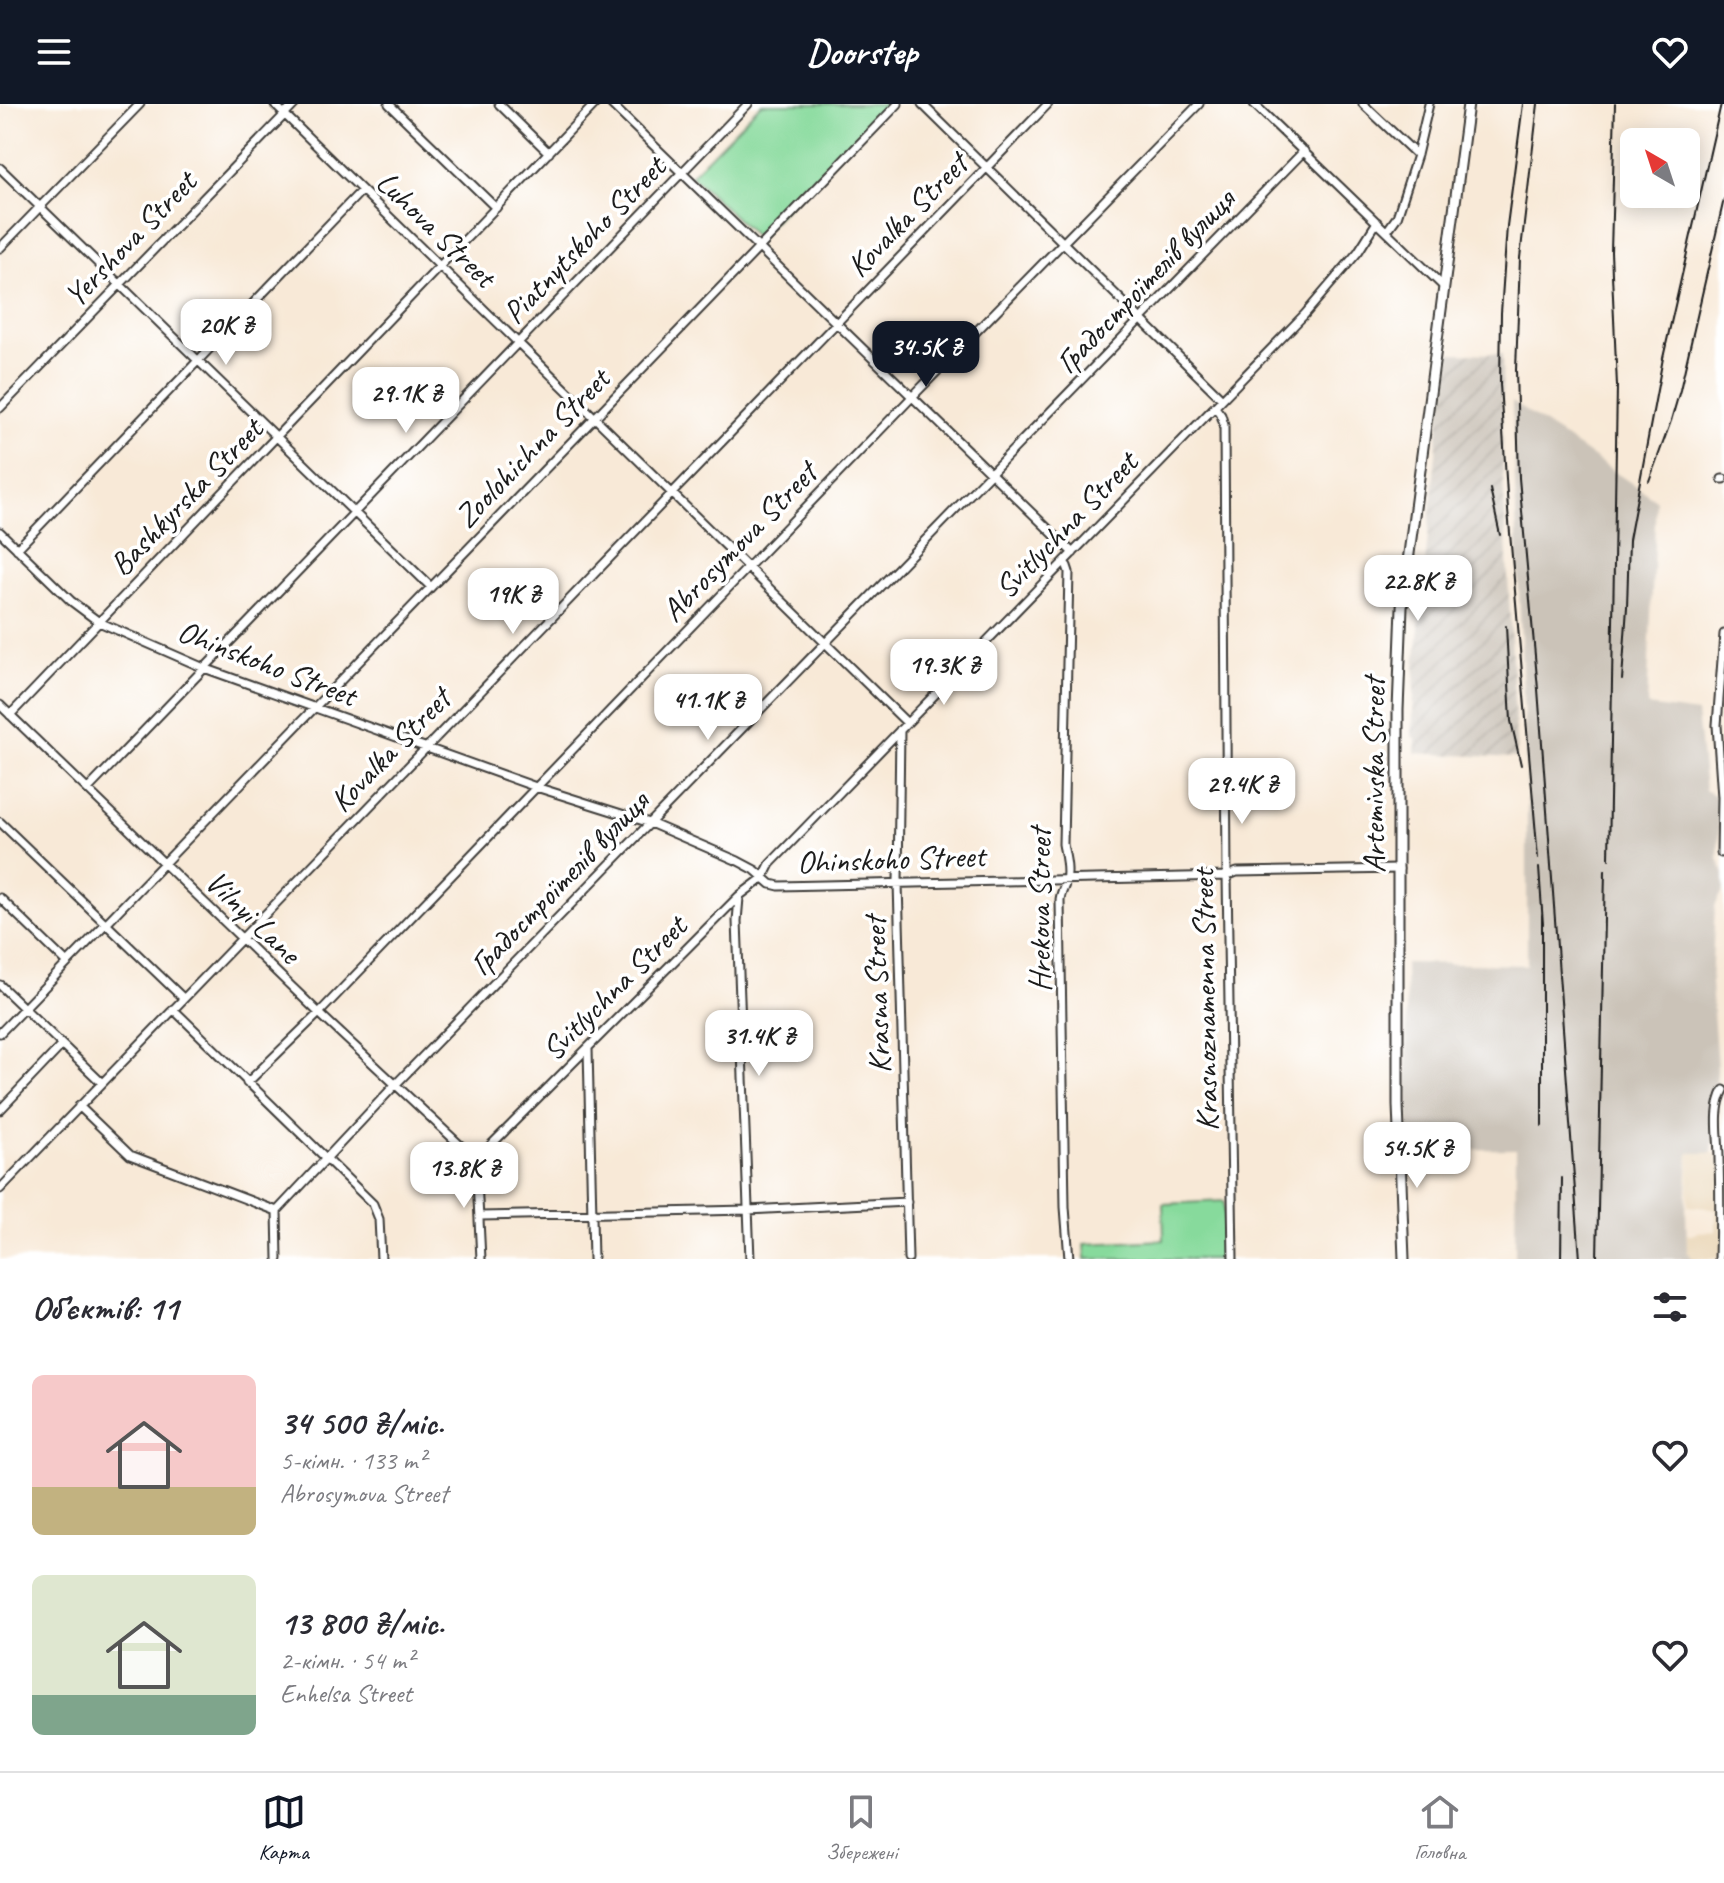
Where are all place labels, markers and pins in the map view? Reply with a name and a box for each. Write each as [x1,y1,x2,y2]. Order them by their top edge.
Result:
pin: 20K ₴ [170,299,282,367]
pin: 34.5K ₴ [852,321,1000,389]
pin: 29.1K ₴ [332,367,480,435]
pin: 22.8K ₴ [1344,555,1492,623]
pin: 19K ₴ [457,568,569,636]
pin: 19.3K ₴ [870,639,1018,707]
pin: 41.1K ₴ [634,674,782,742]
pin: 29.4K ₴ [1168,758,1316,826]
pin: 31.4K ₴ [685,1010,833,1078]
pin: 54.5K ₴ [1343,1122,1491,1190]
pin: 13.8K ₴ [390,1142,538,1210]

